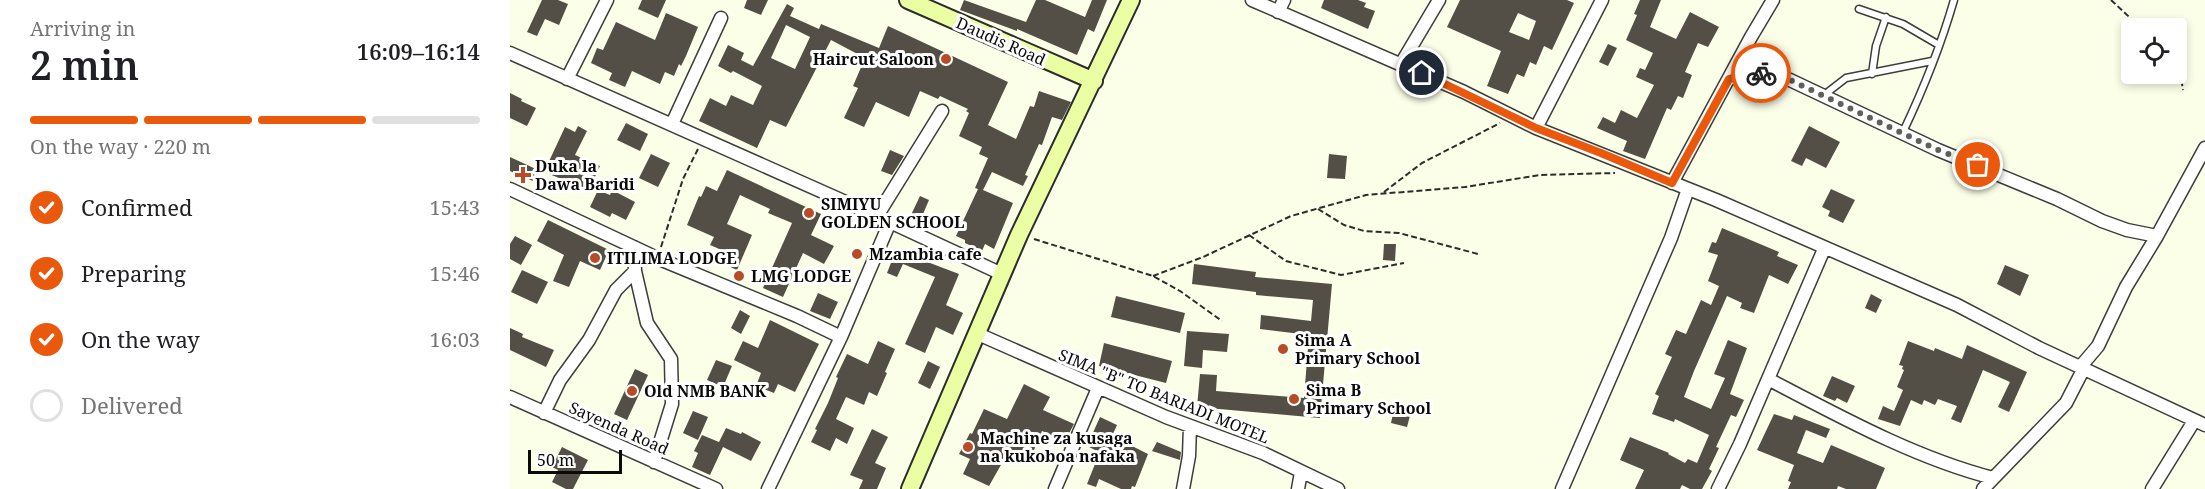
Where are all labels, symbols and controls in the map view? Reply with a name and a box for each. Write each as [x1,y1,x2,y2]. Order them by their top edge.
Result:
street label: Daudis Road [953,11,1049,71]
text: Arriving in [30,15,135,42]
map controls [2121,18,2187,84]
button: locate [2121,18,2187,84]
text: 16:09–16:14 [357,36,480,66]
text: 2 min [30,38,139,91]
courier [1731,43,1791,103]
pin [1396,47,1447,98]
place label: Haircut Saloon [813,48,934,70]
marker: Haircut Saloon [939,52,953,66]
icon: home [1405,56,1438,89]
icon: bike [1745,57,1778,90]
text: On the way · 220 m [30,133,211,160]
pin [1952,139,2003,190]
icon: bag [1961,148,1994,181]
place label: Duka la Dawa Baridi [535,155,635,195]
marker: Duka la Dawa Baridi [516,168,530,182]
icon: check [30,191,63,224]
text: Confirmed [81,192,192,222]
place label: SIMIYU GOLDEN SCHOOL [821,193,965,233]
text: 15:43 [430,194,480,221]
marker: SIMIYU GOLDEN SCHOOL [802,206,816,220]
place label: Mzambia cafe [869,243,982,265]
place label: ITILIMA LODGE [607,247,737,269]
marker: Mzambia cafe [850,247,864,261]
marker: ITILIMA LODGE [588,251,602,265]
icon: check [30,257,63,290]
text: Preparing [81,258,186,288]
text: 15:46 [430,260,480,287]
place label: LMG LODGE [751,265,851,287]
marker: LMG LODGE [732,269,746,283]
icon: check [30,323,63,356]
text: On the way [81,324,200,354]
text: 16:03 [430,326,480,353]
place label: Sima A Primary School [1295,329,1420,369]
marker: Sima A Primary School [1276,342,1290,356]
street label: SIMA "B" TO BARIADI MOTEL [1055,344,1273,448]
place label: Sima B Primary School [1306,379,1431,419]
place label: Old NMB BANK [644,380,767,402]
marker: Old NMB BANK [625,384,639,398]
text: Delivered [81,390,183,420]
marker: Sima B Primary School [1287,392,1301,406]
street label: Sayenda Road [566,396,672,460]
place label: Machine za kusaga na kukoboa nafaka [980,427,1136,467]
marker: Machine za kusaga na kukoboa nafaka [961,440,975,454]
scale bar [528,447,622,474]
text: 50 m [537,449,574,471]

